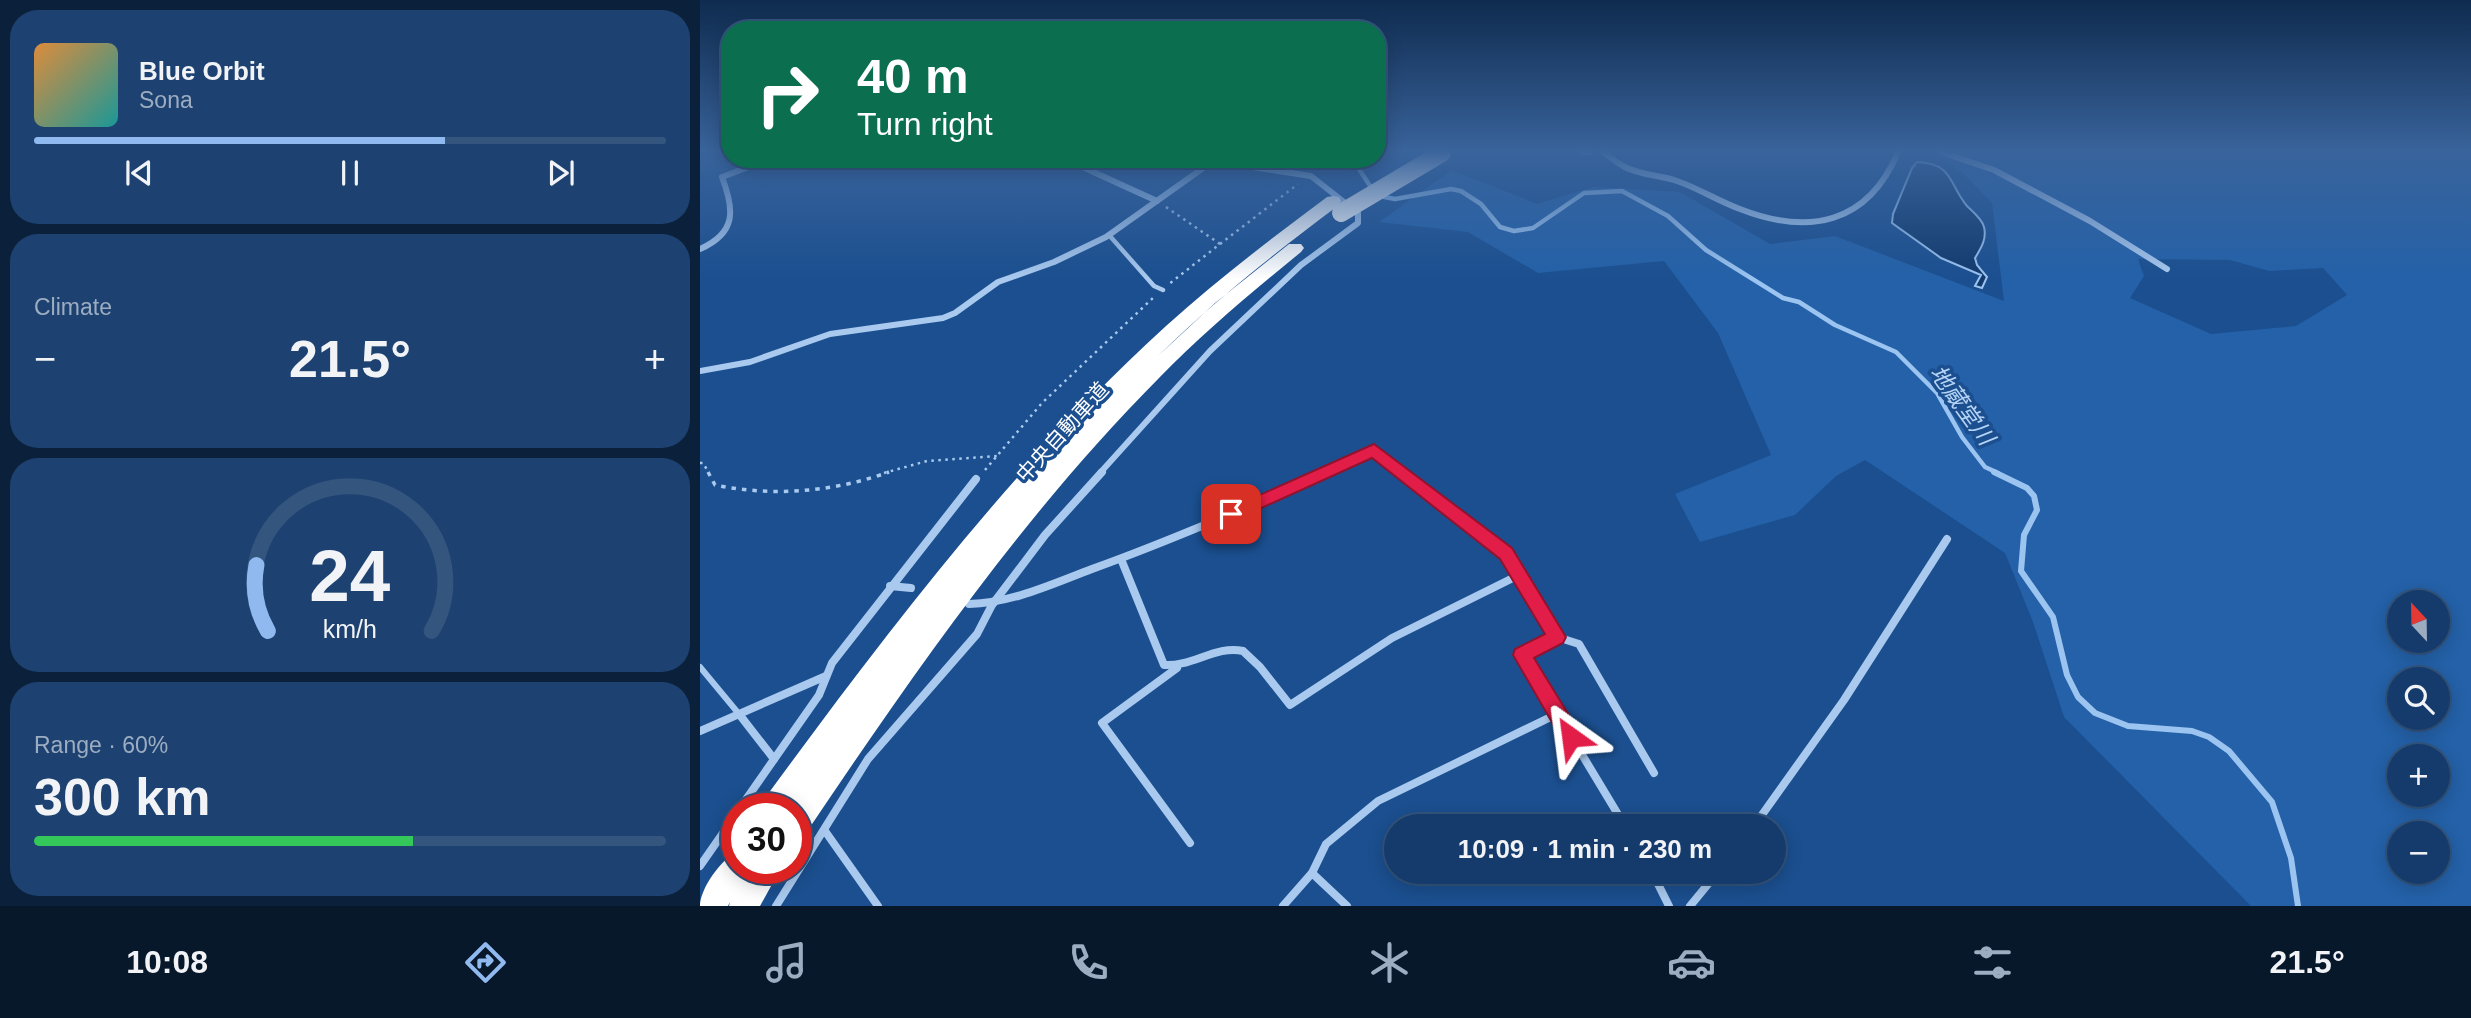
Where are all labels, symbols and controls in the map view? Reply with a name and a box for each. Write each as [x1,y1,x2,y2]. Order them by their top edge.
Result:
icon: right [742,49,833,140]
text: 40 m [857,49,969,103]
text: Blue Orbit [139,56,265,86]
text: Sona [139,87,193,113]
text: Turn right [857,106,993,142]
icon: previous [120,154,158,192]
icon: pause [331,154,369,192]
icon: next [542,154,580,192]
text: Climate [34,294,112,320]
text: 21.5° [289,330,411,388]
text: − [34,338,56,380]
text: + [644,338,666,380]
water label: 地蔵堂川 [1924,360,2001,452]
street label: 中央自動車道 [1011,377,1113,487]
pin [1201,484,1261,544]
icon: arrive [1212,495,1250,533]
text: 24 [310,535,391,616]
north arrow [2387,590,2450,653]
map controls [2387,590,2450,884]
text: km/h [323,615,377,643]
button: search [2387,667,2450,730]
position arrow [1534,700,1608,774]
text: Range · 60% [34,732,168,758]
button: + [2387,744,2450,807]
text: 300 km [34,768,210,826]
speed limit sign: 30 [721,793,812,884]
button: − [2387,821,2450,884]
text: 10:09 · 1 min · 230 m [1458,834,1712,864]
icon: directions [461,938,510,987]
icon: music [762,938,811,987]
icon: phone [1064,938,1113,987]
icon: climate [1365,938,1414,987]
icon: car [1667,938,1716,987]
icon: filters [1968,938,2017,987]
text: 10:08 [126,944,208,980]
text: 21.5° [2270,944,2345,980]

